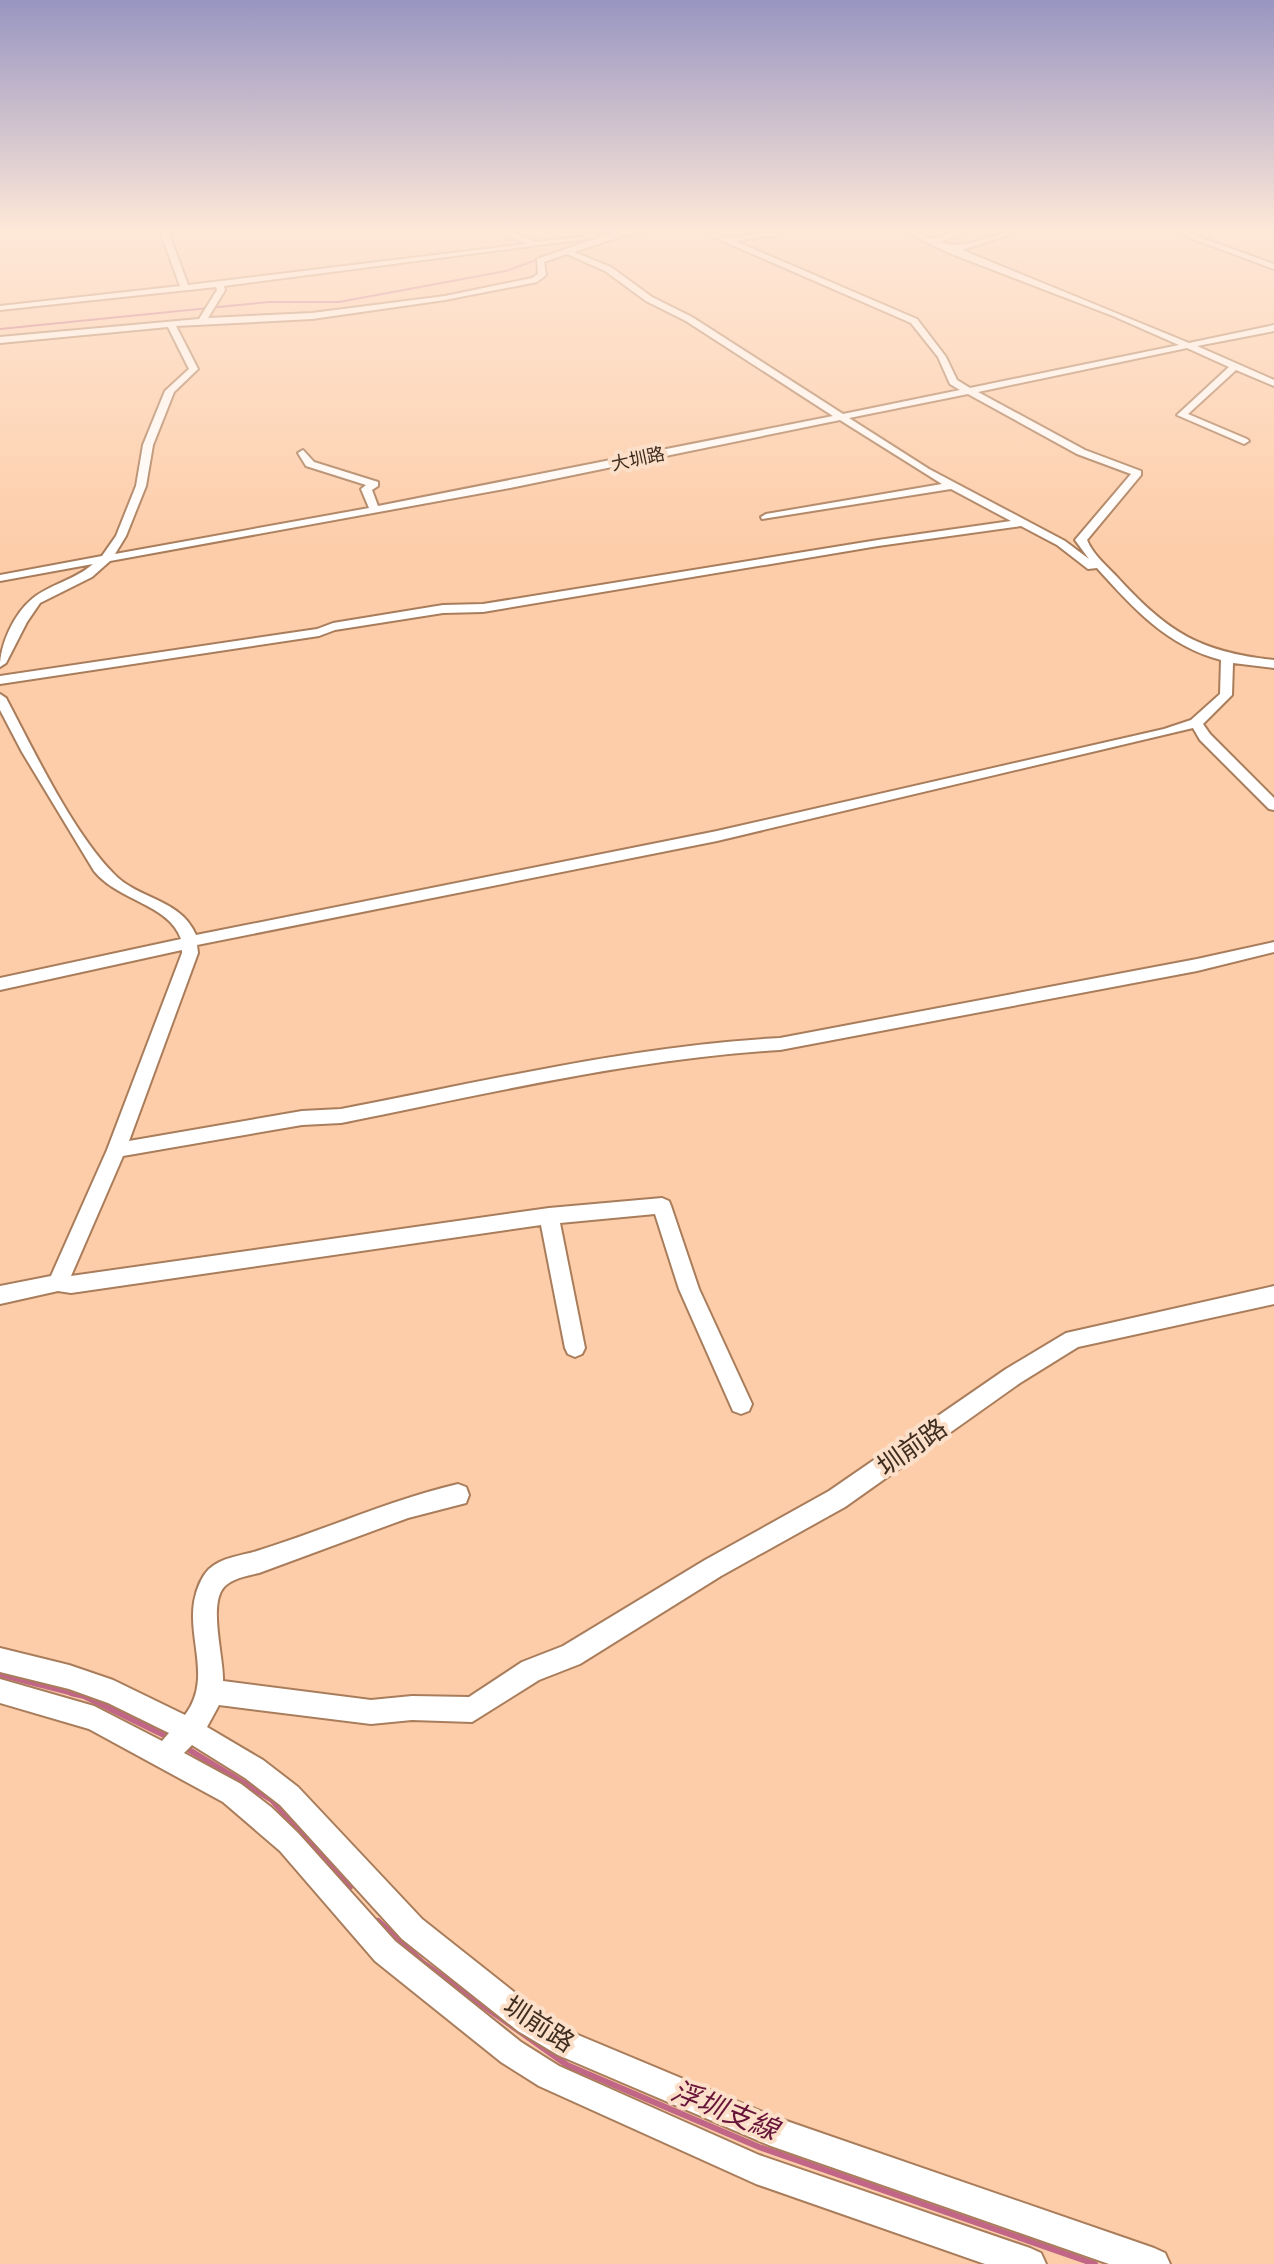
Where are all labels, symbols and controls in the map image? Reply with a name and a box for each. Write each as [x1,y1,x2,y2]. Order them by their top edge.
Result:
street label: 大圳路 [609,442,667,475]
street label: 圳前路 [870,1411,953,1482]
street label: 圳前路 [498,1988,581,2059]
water label: 浮圳支線 [667,2072,786,2148]

